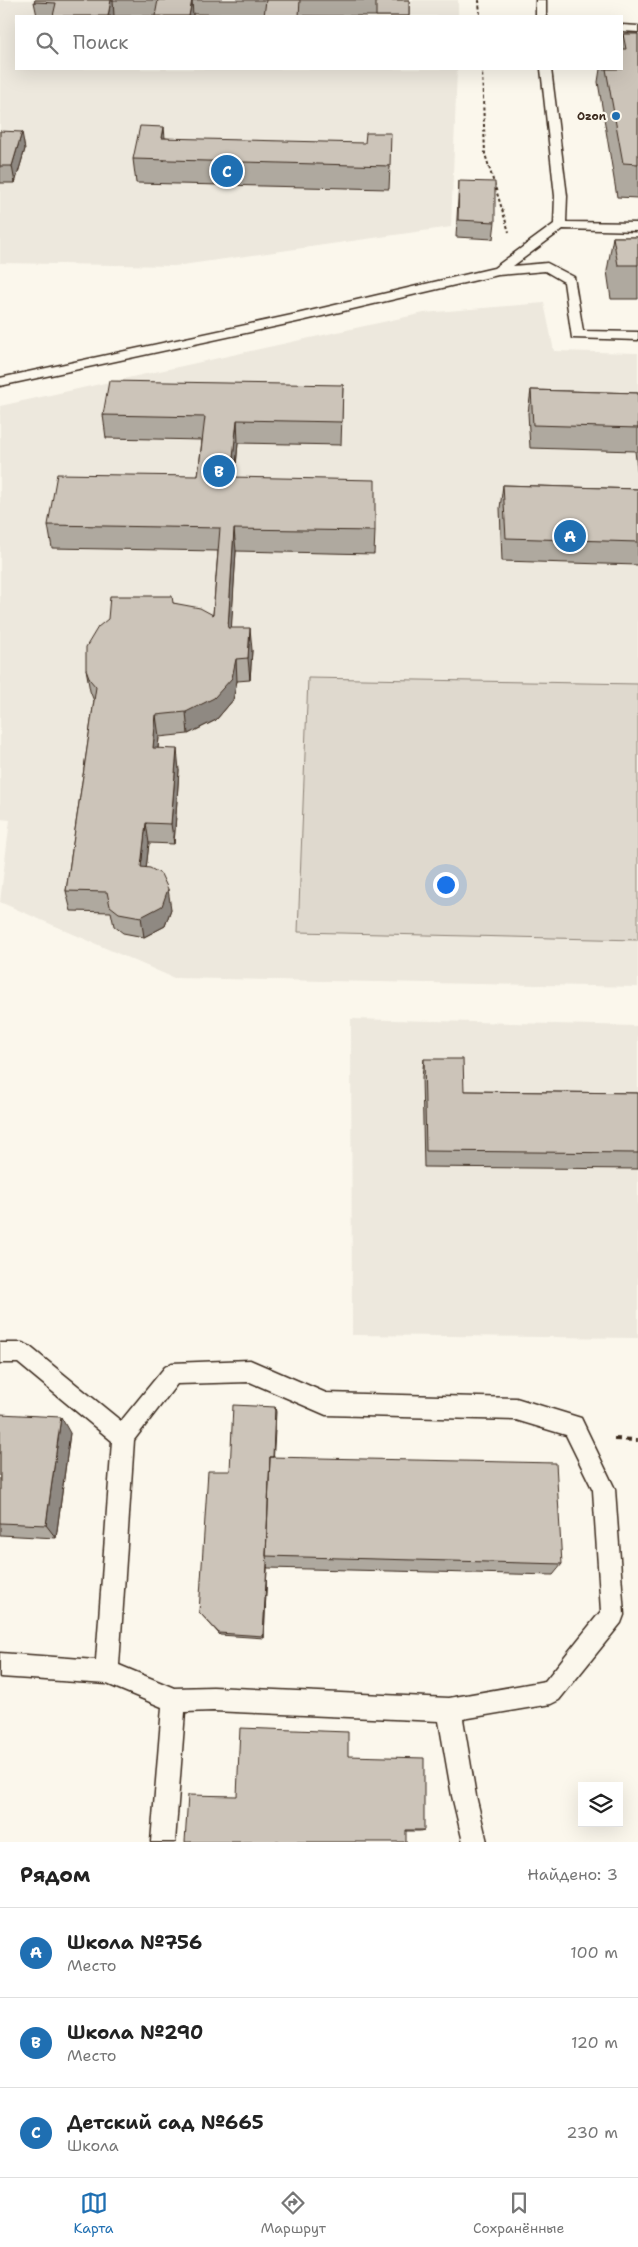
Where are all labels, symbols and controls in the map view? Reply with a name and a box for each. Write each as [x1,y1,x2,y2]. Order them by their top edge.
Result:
search box [15,15,623,70]
icon: search [33,29,61,57]
text: Поиск [73,30,128,55]
place label: Ozon [577,109,607,124]
marker: Ozon [610,110,622,122]
pin: C [211,152,243,190]
pin: B [203,452,235,490]
pin: A [554,517,586,555]
your location [433,872,459,898]
map controls [578,1782,623,1827]
button: layers [578,1782,623,1827]
text: Рядом [20,1861,90,1889]
text: Найдено: 3 [527,1864,618,1885]
text: Школа №756 [67,1930,202,1955]
text: A [30,1942,42,1963]
text: 100 m [570,1942,618,1963]
text: Место [67,1955,117,1976]
text: Школа №290 [67,2020,203,2045]
text: B [31,2032,41,2053]
text: 120 m [571,2032,618,2053]
text: Место [67,2045,117,2066]
text: Детский сад №665 [67,2110,264,2135]
text: C [31,2122,41,2143]
text: 230 m [566,2122,618,2143]
text: Школа [67,2135,119,2156]
tab: Карта [74,2189,114,2237]
tab: Маршрут [261,2189,326,2237]
tab: Сохранённые [473,2189,564,2237]

